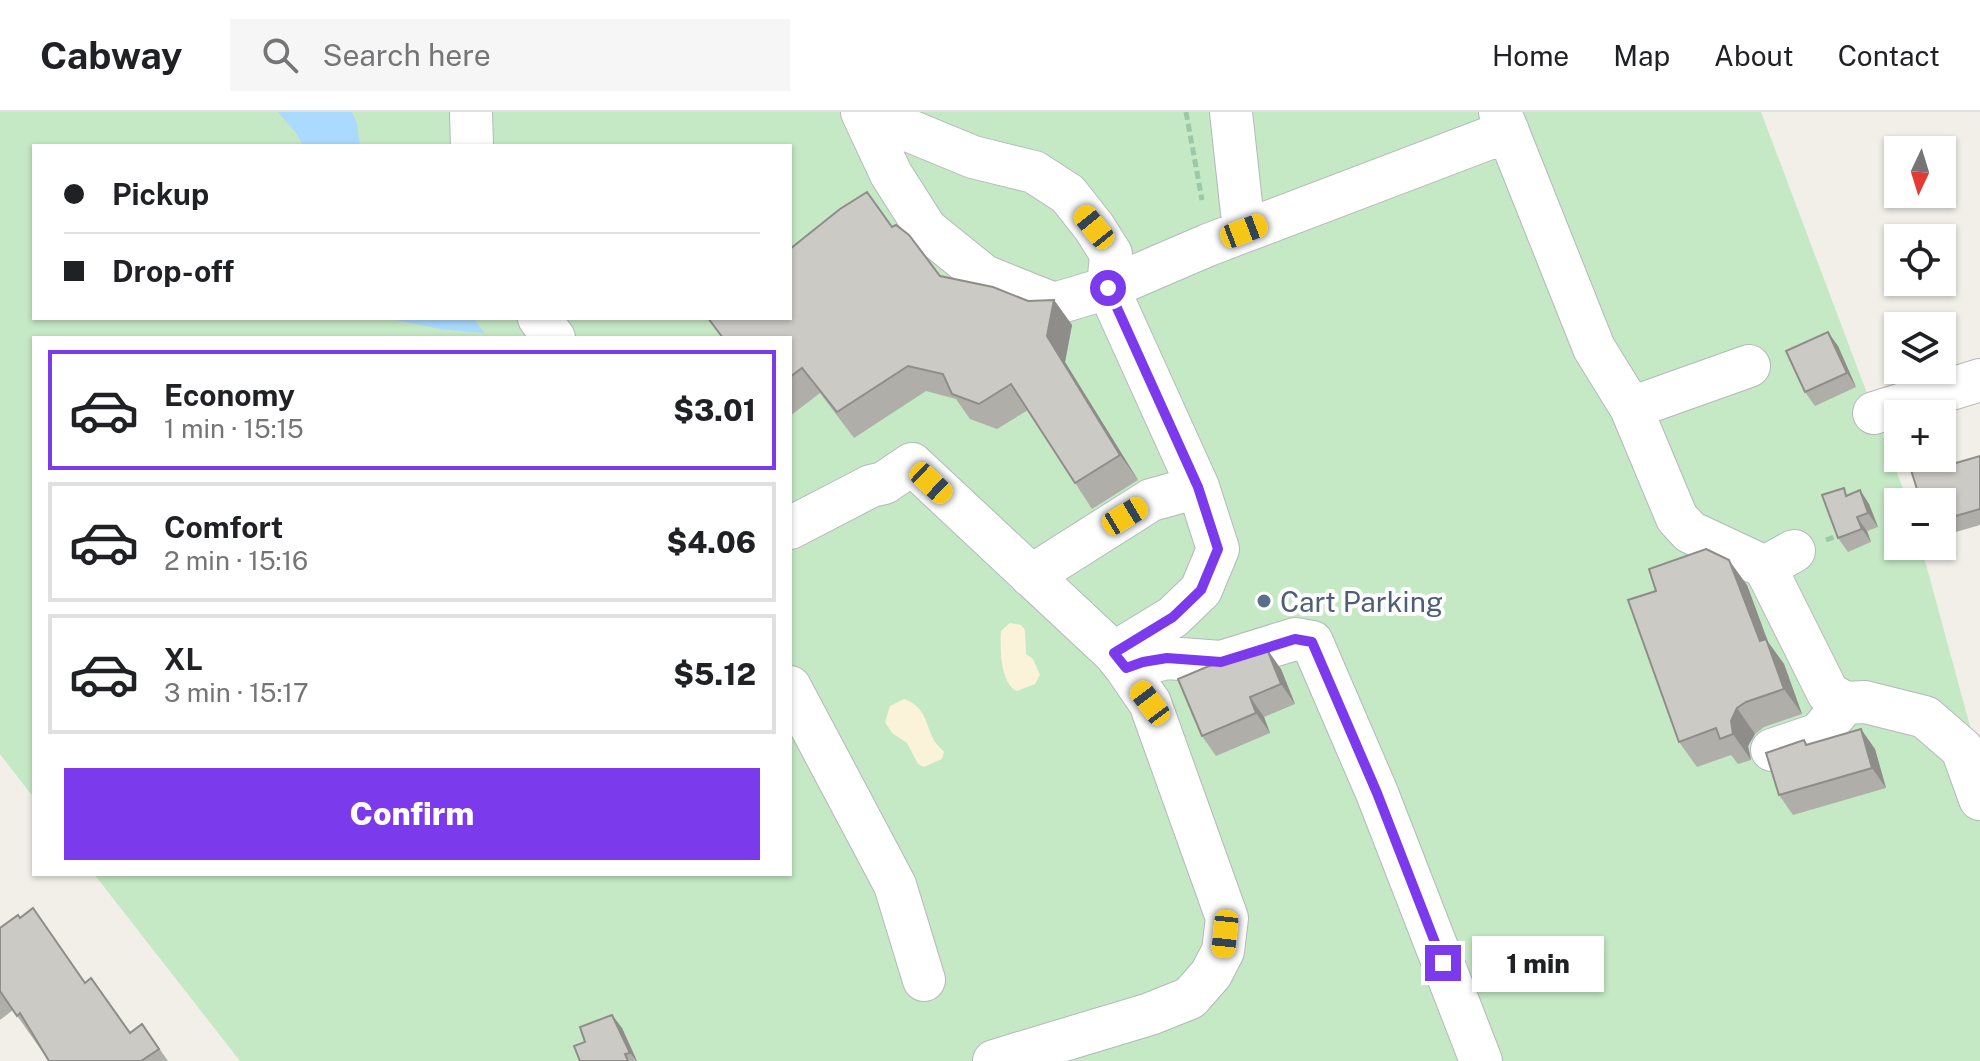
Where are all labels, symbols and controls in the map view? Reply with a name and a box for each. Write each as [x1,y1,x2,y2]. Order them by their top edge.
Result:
search box [230,19,790,91]
text: Cabway [40,33,182,78]
icon: search [258,33,302,77]
text: Search here [322,37,491,73]
text: Home [1492,39,1569,72]
text: Map [1613,39,1670,72]
text: About [1714,39,1794,72]
text: Contact [1838,39,1940,72]
north arrow [1884,136,1956,208]
map controls [1884,136,1956,560]
text: Pickup [112,176,209,212]
car [1070,201,1118,253]
car [1217,211,1271,251]
button: locate [1884,224,1956,296]
text: Drop-off [112,253,234,289]
route start [1090,270,1126,306]
button: layers [1884,312,1956,384]
icon: car [68,374,140,446]
text: Economy [164,377,295,413]
text: $3.01 [673,392,756,428]
button: + [1884,400,1956,472]
text: 1 min · 15:15 [164,413,304,444]
car [905,458,957,508]
button: − [1884,488,1956,560]
car [1098,493,1152,539]
icon: car [68,506,140,578]
text: Comfort [164,509,283,545]
text: $4.06 [666,524,756,560]
text: 2 min · 15:16 [164,545,308,576]
place label: Cart Parking [1280,585,1443,618]
marker: Cart Parking [1255,592,1273,610]
icon: car [68,638,140,710]
text: XL [164,641,203,677]
text: $5.12 [673,656,756,692]
text: 3 min · 15:17 [164,677,309,708]
car [1126,677,1174,729]
button: Confirm [64,768,760,860]
car [1211,909,1239,959]
callout: 1 min [1471,935,1603,991]
route end [1425,945,1461,981]
text: 1 min [1506,948,1570,979]

